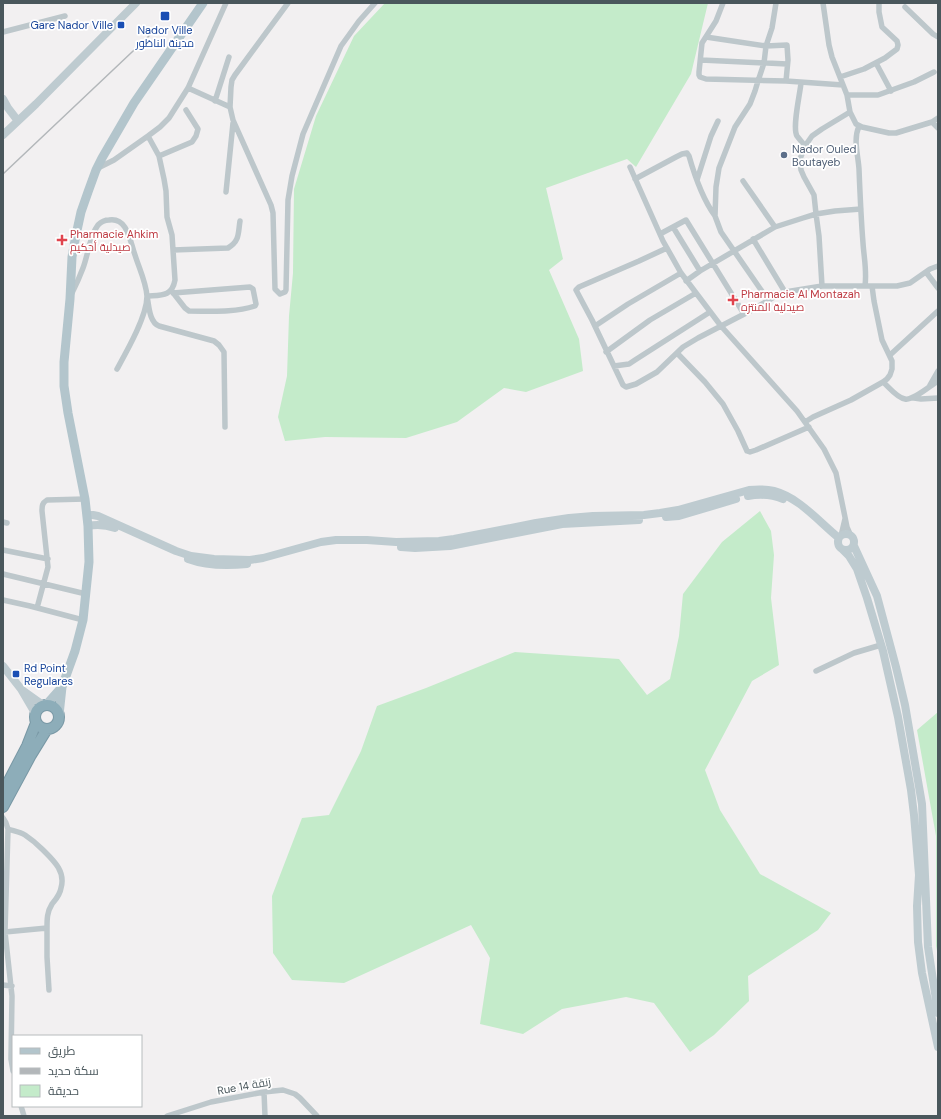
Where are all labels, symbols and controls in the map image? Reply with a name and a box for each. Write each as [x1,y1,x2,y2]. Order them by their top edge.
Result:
marker: Nador Ville مدينة الناظور [159,10,171,22]
place label: Gare Nador Ville [30,18,113,32]
marker: Gare Nador Ville [116,20,126,30]
place label: Nador Ville مدينة الناظور [135,23,194,50]
place label: Nador Ouled Boutayeb [792,142,857,169]
marker: Nador Ouled Boutayeb [779,150,789,160]
place label: Pharmacie Ahkim صيدلية أحكيم [70,227,158,255]
marker: Pharmacie Ahkim صيدلية أحكيم [57,235,67,245]
place label: Pharmacie Al Montazah صيدلية المنتزه [741,287,860,314]
marker: Pharmacie Al Montazah صيدلية المنتزه [728,295,738,305]
place label: Rd Point Regulares [24,661,73,688]
marker: Rd Point Regulares [11,669,21,679]
legend [12,1035,142,1107]
text: طريق [48,1043,76,1059]
text: سكة حديد [48,1063,99,1079]
street label: Rue 14 زنقة [216,1074,272,1098]
text: حديقة [48,1083,79,1099]

